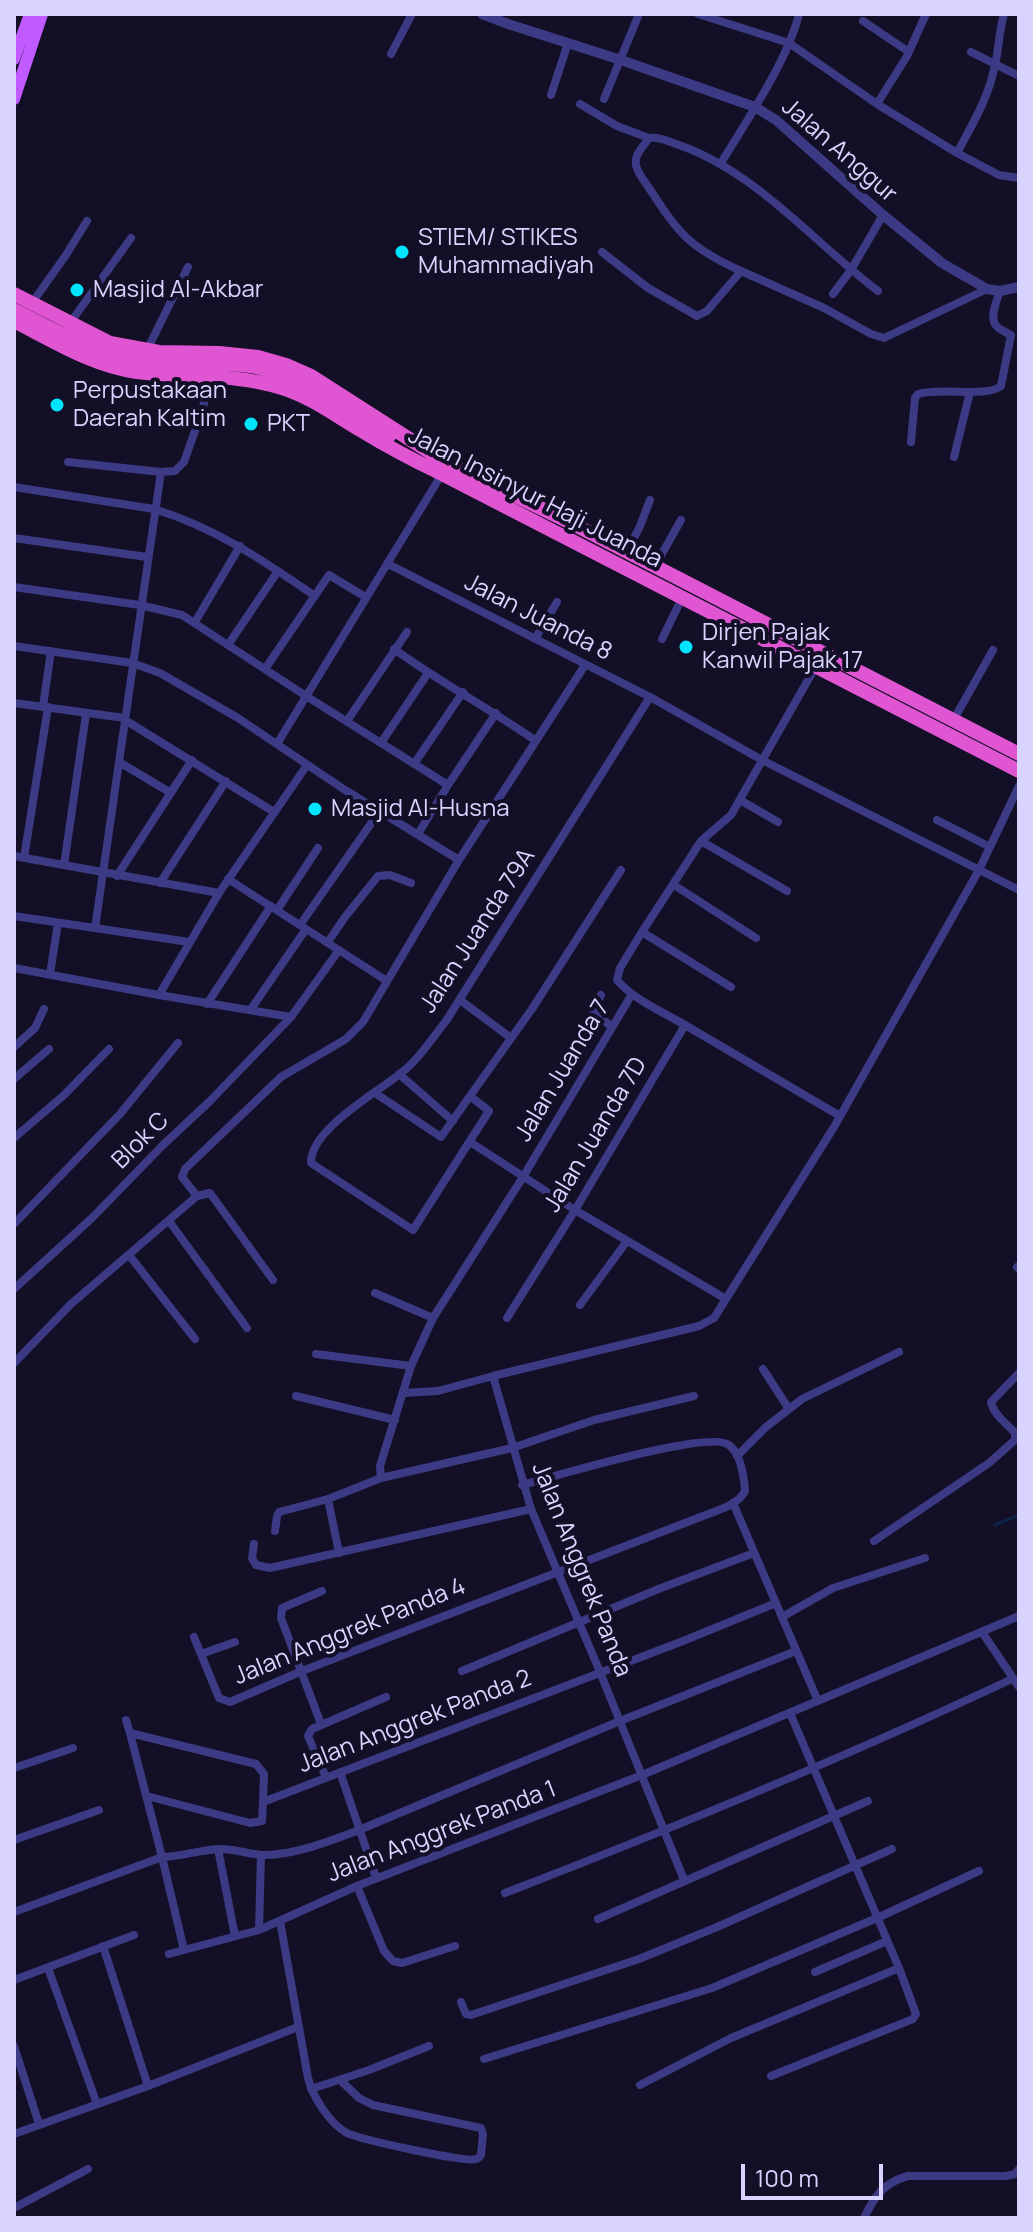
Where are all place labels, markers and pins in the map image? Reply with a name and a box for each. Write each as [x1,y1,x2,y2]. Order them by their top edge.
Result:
place label: STIEM/ STIKES Muhammadiyah [418,224,594,280]
marker: STIEM/ STIKES Muhammadiyah [393,243,411,261]
place label: Masjid Al-Akbar [93,276,263,304]
marker: Masjid Al-Akbar [68,281,86,299]
place label: Perpustakaan Daerah Kaltim [73,377,227,433]
marker: Perpustakaan Daerah Kaltim [48,396,66,414]
place label: PKT [267,410,310,438]
marker: PKT [242,415,260,433]
place label: Dirjen Pajak Kanwil Pajak 17 [702,619,863,675]
marker: Dirjen Pajak Kanwil Pajak 17 [677,638,695,656]
place label: Masjid Al-Husna [331,795,509,823]
marker: Masjid Al-Husna [306,800,324,818]

